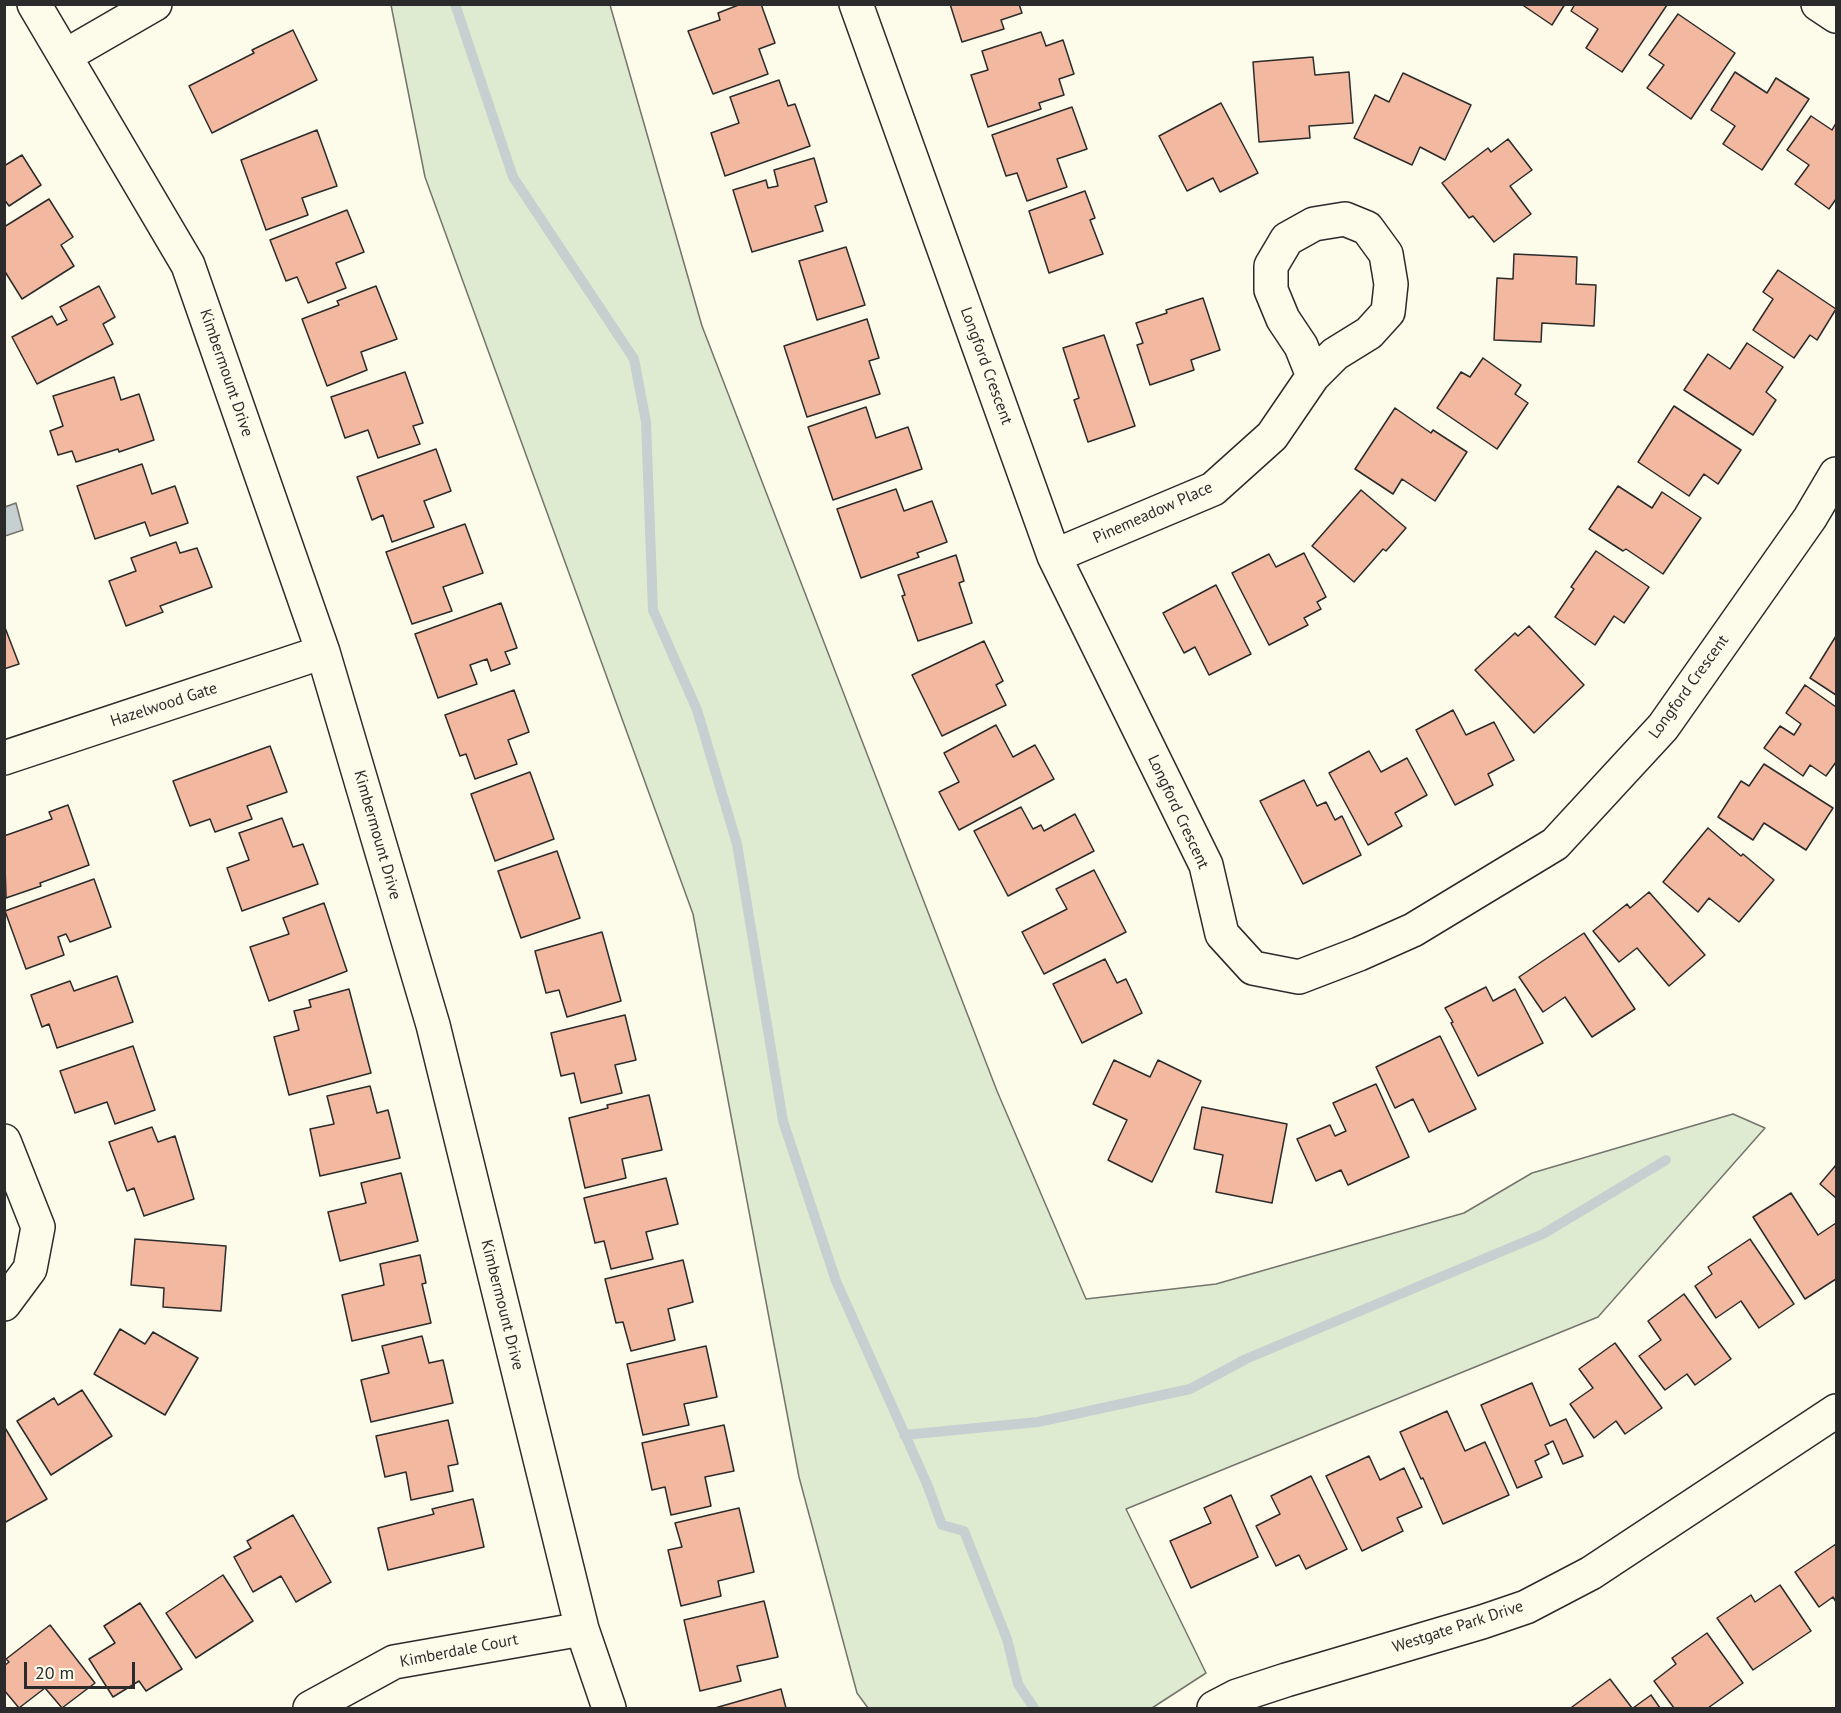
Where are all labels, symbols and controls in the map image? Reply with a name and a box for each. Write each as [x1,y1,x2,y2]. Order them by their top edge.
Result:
street label: Longford Crescent [956,305,1016,427]
street label: Kimbermount Drive [195,307,257,439]
street label: Pinemeadow Place [1090,478,1216,548]
street label: Longford Crescent [1645,631,1733,743]
street label: Hazelwood Gate [108,679,220,731]
street label: Longford Crescent [1143,752,1213,872]
street label: Kimbermount Drive [349,768,405,902]
street label: Kimbermount Drive [477,1238,527,1372]
street label: Westgate Park Drive [1390,1597,1526,1657]
street label: Kimberdale Court [398,1630,520,1672]
scale bar [27,1650,138,1688]
text: 20 m [35,1661,74,1684]

